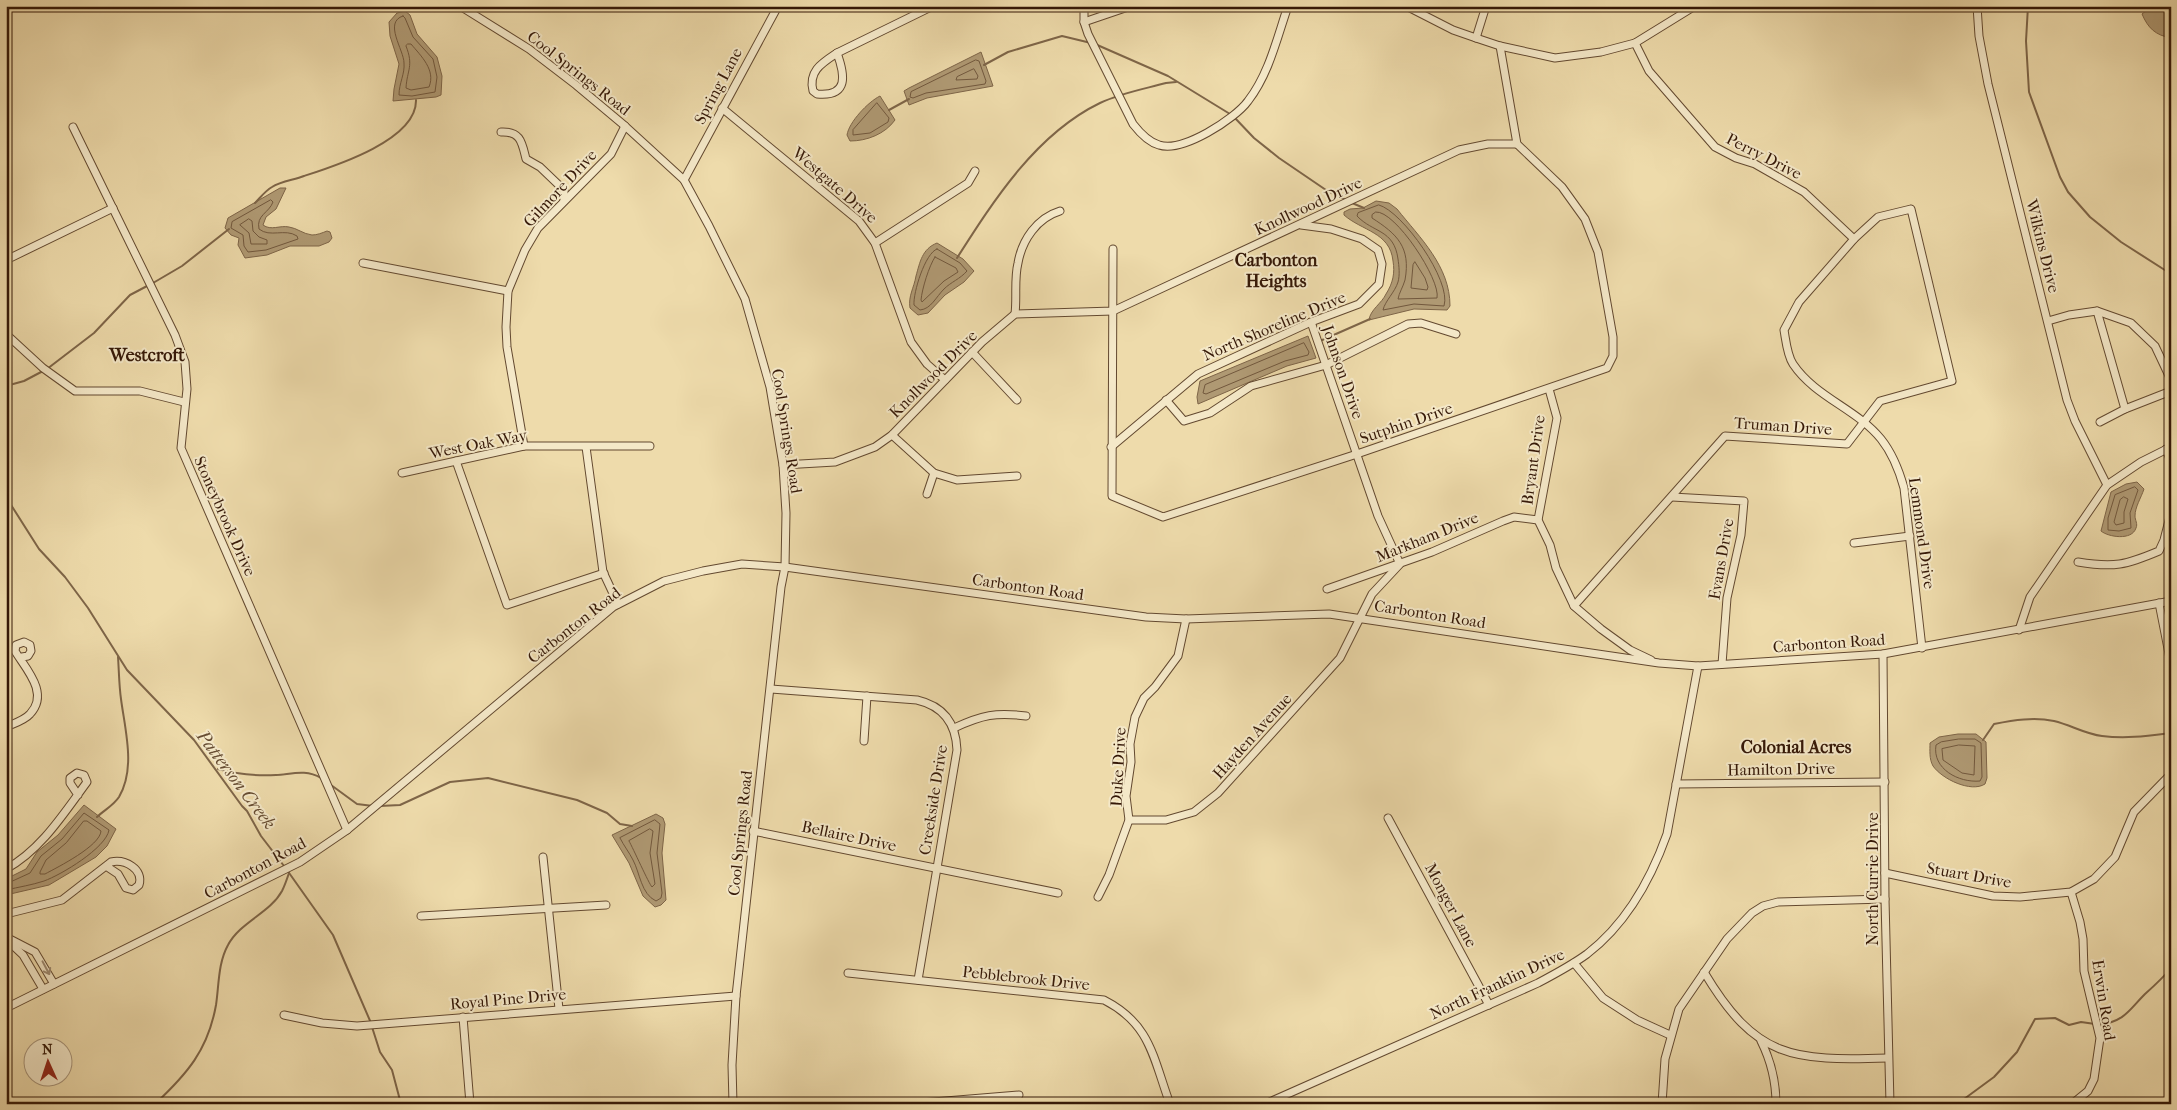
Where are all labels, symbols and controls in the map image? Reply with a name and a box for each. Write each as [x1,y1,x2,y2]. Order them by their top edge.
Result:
street label: Cool Springs Road [524,27,635,119]
street label: Spring Lane [690,44,746,127]
street label: Perry Drive [1723,129,1805,183]
street label: Westgate Drive [788,142,881,227]
street label: Gilmore Drive [519,145,601,231]
street label: Knollwood Drive [1251,173,1365,239]
street label: Wilkins Drive [2022,196,2064,295]
district label: Carbonton Heights [1235,250,1318,292]
street label: North Shoreline Drive [1200,287,1348,365]
street label: Johnson Drive [1317,321,1368,421]
street label: Knollwood Drive [885,326,981,422]
district label: Westcroft [108,345,185,366]
street label: Cool Springs Road [768,367,806,495]
street label: Sutphin Drive [1357,398,1455,448]
street label: Truman Drive [1733,413,1833,439]
street label: Bryant Drive [1517,414,1549,506]
street label: West Oak Way [426,425,529,463]
street label: Stoneybrook Drive [190,453,260,579]
street label: Lemmond Drive [1905,476,1939,590]
street label: Markham Drive [1373,508,1481,566]
street label: Evans Drive [1704,517,1738,601]
street label: Carbonton Road [971,570,1085,604]
street label: Carbonton Road [524,583,624,667]
street label: Carbonton Road [1373,596,1487,632]
street label: Carbonton Road [1772,630,1886,656]
street label: Hayden Avenue [1209,689,1296,783]
water label: Patterson Creek [191,726,280,834]
street label: Duke Drive [1106,727,1130,807]
district label: Colonial Acres [1741,737,1852,758]
street label: Creekside Drive [915,744,951,856]
street label: Hamilton Drive [1727,759,1835,779]
street label: Cool Springs Road [724,769,756,897]
street label: North Currie Drive [1863,812,1882,946]
street label: Bellaire Drive [800,817,898,855]
street label: Carbonton Road [201,833,309,903]
street label: Stuart Drive [1925,858,2013,892]
street label: Monger Lane [1421,860,1481,950]
street label: North Franklin Drive [1427,944,1567,1023]
street label: Erwin Road [2088,958,2120,1042]
one-way arrow [41,961,51,976]
street label: Pebblebrook Drive [961,962,1091,994]
street label: Royal Pine Drive [449,984,567,1014]
north arrow [22,1038,72,1088]
text: N [42,1041,53,1058]

